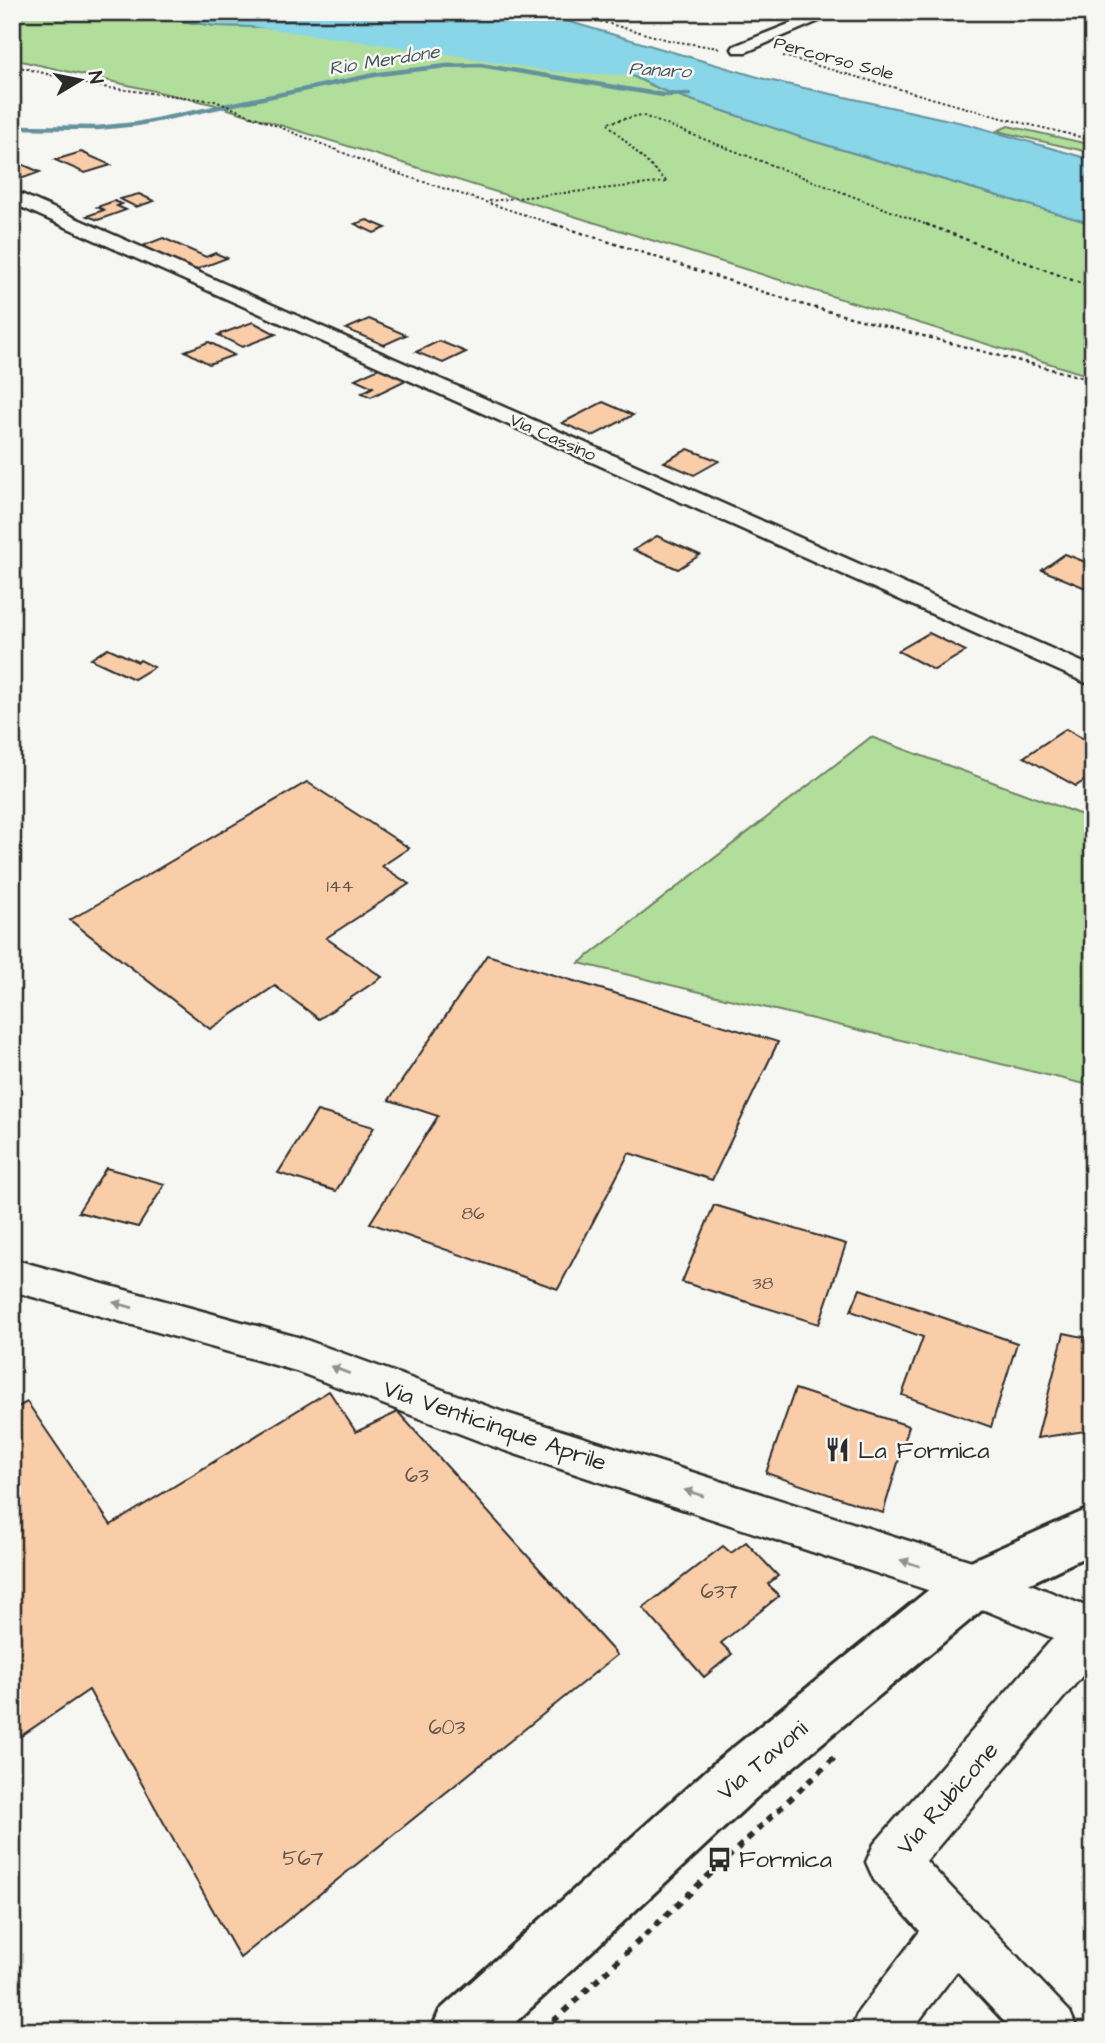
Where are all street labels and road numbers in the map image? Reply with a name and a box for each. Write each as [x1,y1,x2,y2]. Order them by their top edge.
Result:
street label: Percorso Sole [771,30,897,87]
street label: Via Cassino [506,407,600,468]
street label: Via Venticinque Aprile [378,1372,611,1480]
street label: Via Tavoni [710,1712,816,1809]
street label: Via Rubicone [889,1734,1007,1863]

